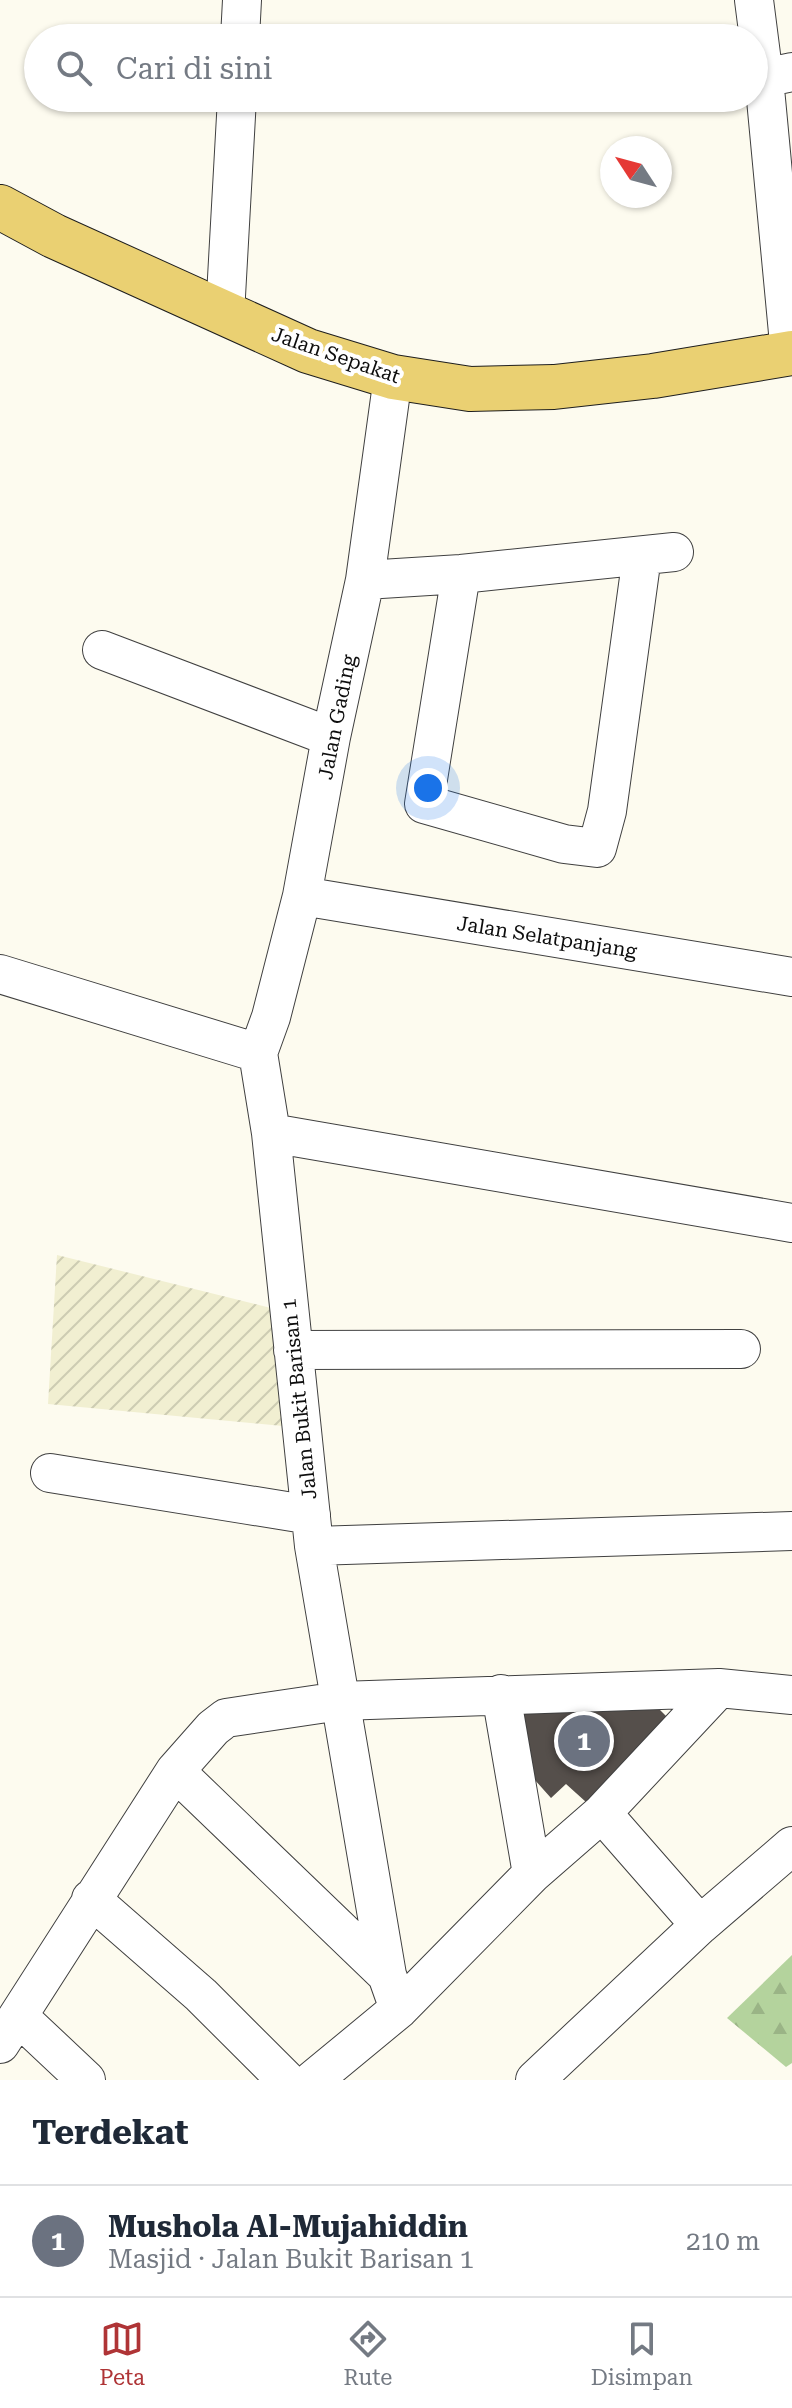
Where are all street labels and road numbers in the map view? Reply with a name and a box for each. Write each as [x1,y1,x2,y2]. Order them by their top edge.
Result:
street label: Jalan Sepakat [269,322,404,388]
street label: Jalan Gading [313,652,361,781]
street label: Jalan Selatpanjang [455,911,639,963]
street label: Jalan Bukit Barisan 1 [277,1297,321,1501]

